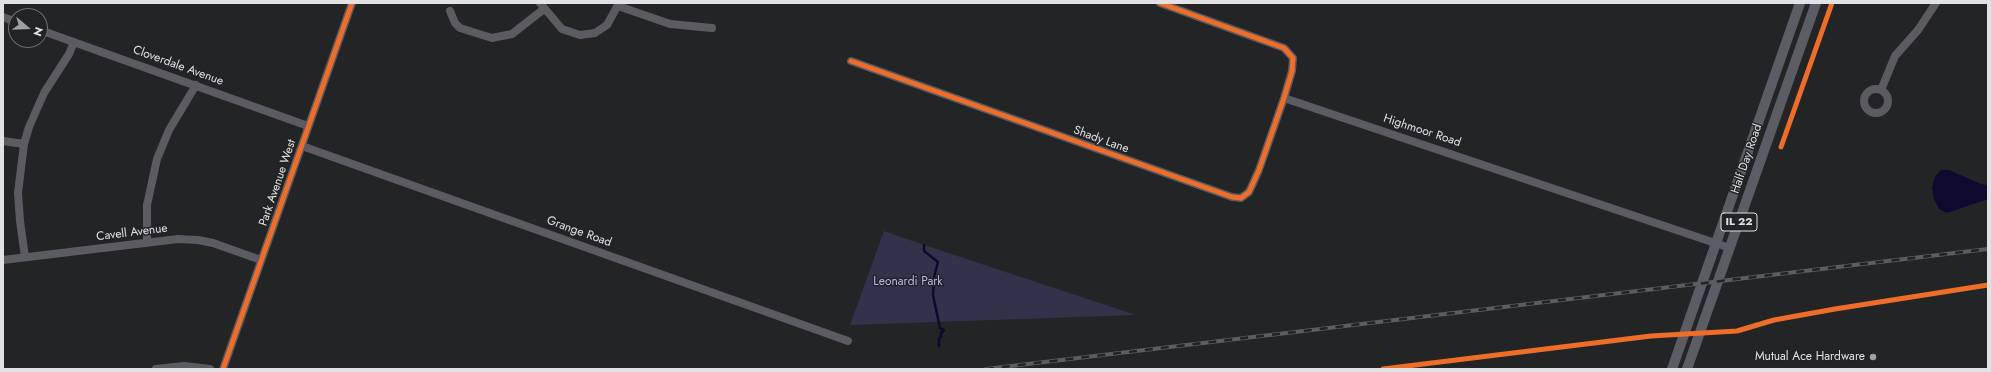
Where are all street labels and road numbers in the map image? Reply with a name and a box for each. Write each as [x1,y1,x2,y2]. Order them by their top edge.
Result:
street label: Cloverdale Avenue [131,43,225,89]
street label: Highmoor Road [1381,112,1463,150]
street label: Half Day Road [1728,122,1766,196]
street label: Shady Lane [1071,123,1131,157]
street label: Park Avenue West [256,138,300,228]
road number: IL 22 [1721,213,1757,231]
street label: Grange Road [545,214,613,250]
street label: Cavell Avenue [96,221,168,245]

